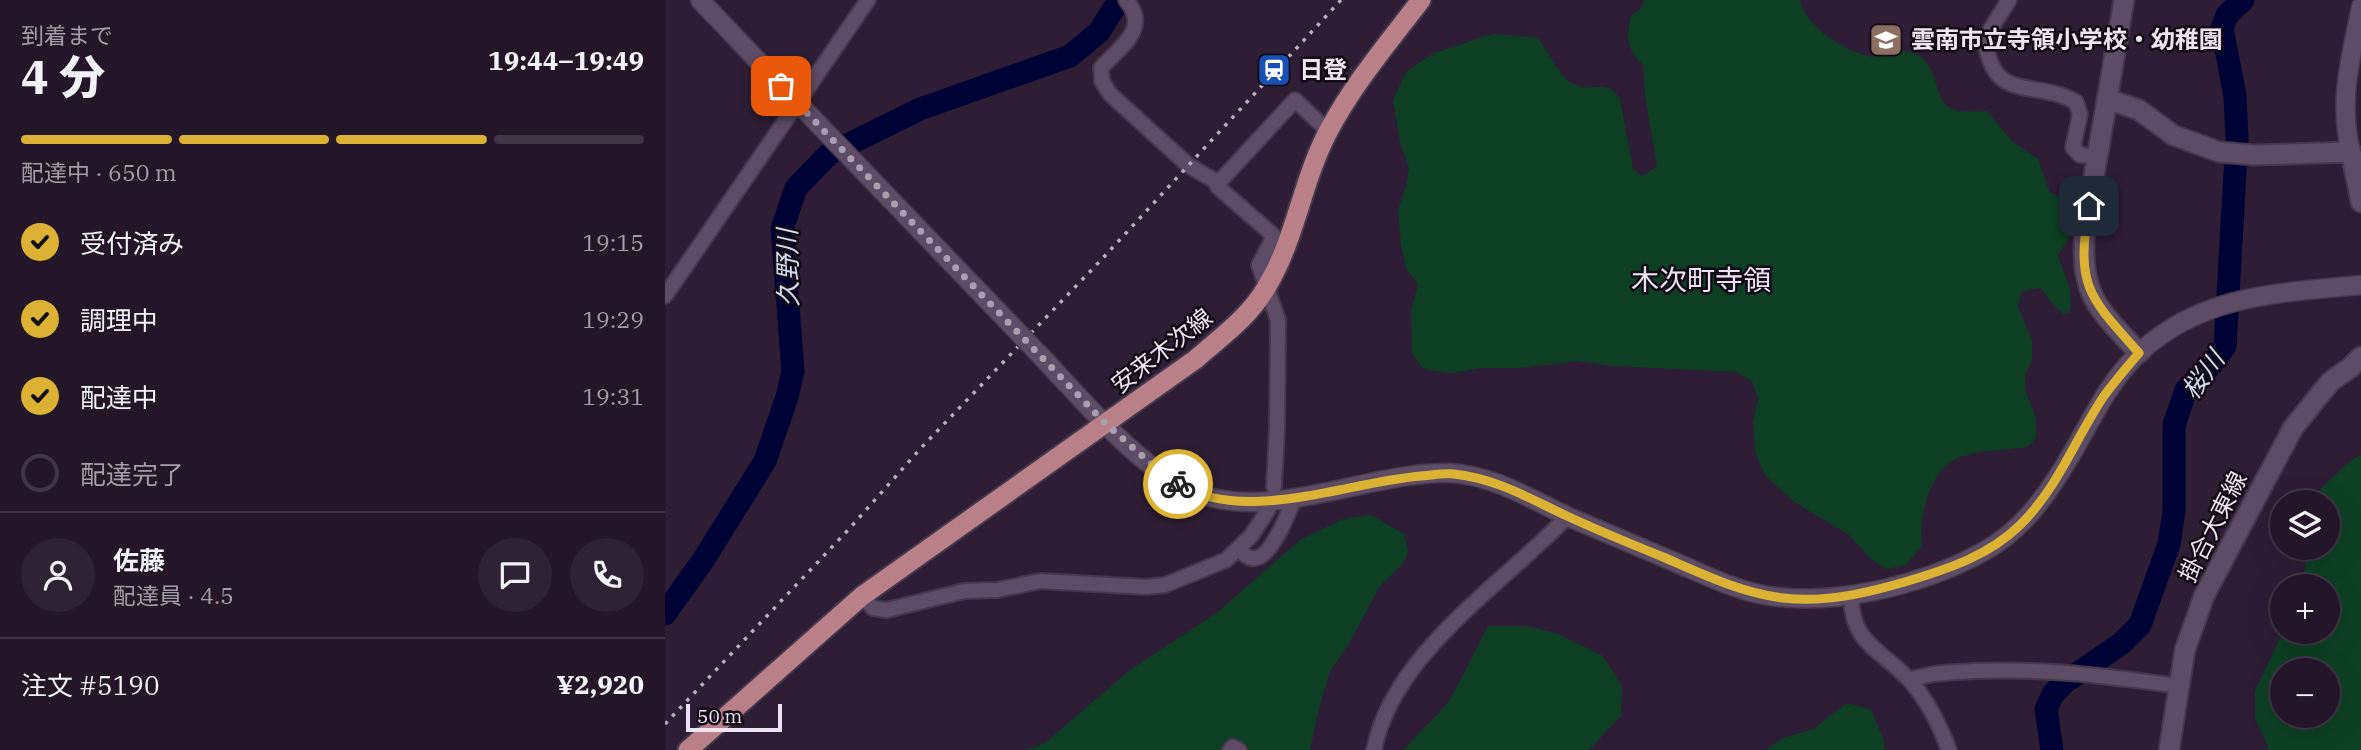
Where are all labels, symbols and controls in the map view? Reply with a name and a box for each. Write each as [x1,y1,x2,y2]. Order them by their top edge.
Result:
text: 到着まで [21,20,113,50]
school or university icon: 雲南市立寺領小学校・幼稚園 [1867,21,1905,59]
place label: 雲南市立寺領小学校・幼稚園 [1911,23,2223,55]
text: 19:44–19:49 [488,43,644,77]
text: 4 分 [21,47,105,107]
station icon: 日登 [1255,51,1293,89]
place label: 日登 [1299,53,1347,85]
pin [751,56,811,116]
icon: bag [762,67,800,105]
text: 配達中 · 650 m [21,157,177,187]
pin [2059,176,2119,236]
icon: home [2070,187,2108,225]
icon: check [21,223,59,261]
text: 受付済み [80,226,184,260]
water label: 久野川 [769,226,805,307]
text: 19:15 [582,227,644,257]
district label: 木次町寺領 [1631,261,1771,298]
icon: check [21,300,59,338]
street label: 安来木次線 [1104,301,1219,400]
text: 調理中 [80,303,158,337]
text: 19:29 [582,304,644,334]
water label: 桜川 [2173,341,2233,405]
icon: check [21,377,59,415]
text: 配達中 [80,380,158,414]
text: 19:31 [582,381,644,411]
courier [1143,449,1213,519]
text: 配達完了 [80,457,184,491]
icon: bike [1159,465,1197,503]
street label: 掛合大東線 [2171,466,2254,587]
map controls [2270,490,2340,728]
button: layers [2270,490,2340,560]
button: person [21,538,95,612]
button: chat [478,538,552,612]
button: phone [570,538,644,612]
text: 佐藤 [113,543,165,577]
button: + [2270,574,2340,644]
text: 配達員 · 4.5 [113,580,234,610]
button: − [2270,658,2340,728]
text: ¥2,920 [557,667,644,701]
text: 注文 #5190 [21,668,160,702]
scale bar [686,701,782,733]
text: 50 m [697,704,742,728]

